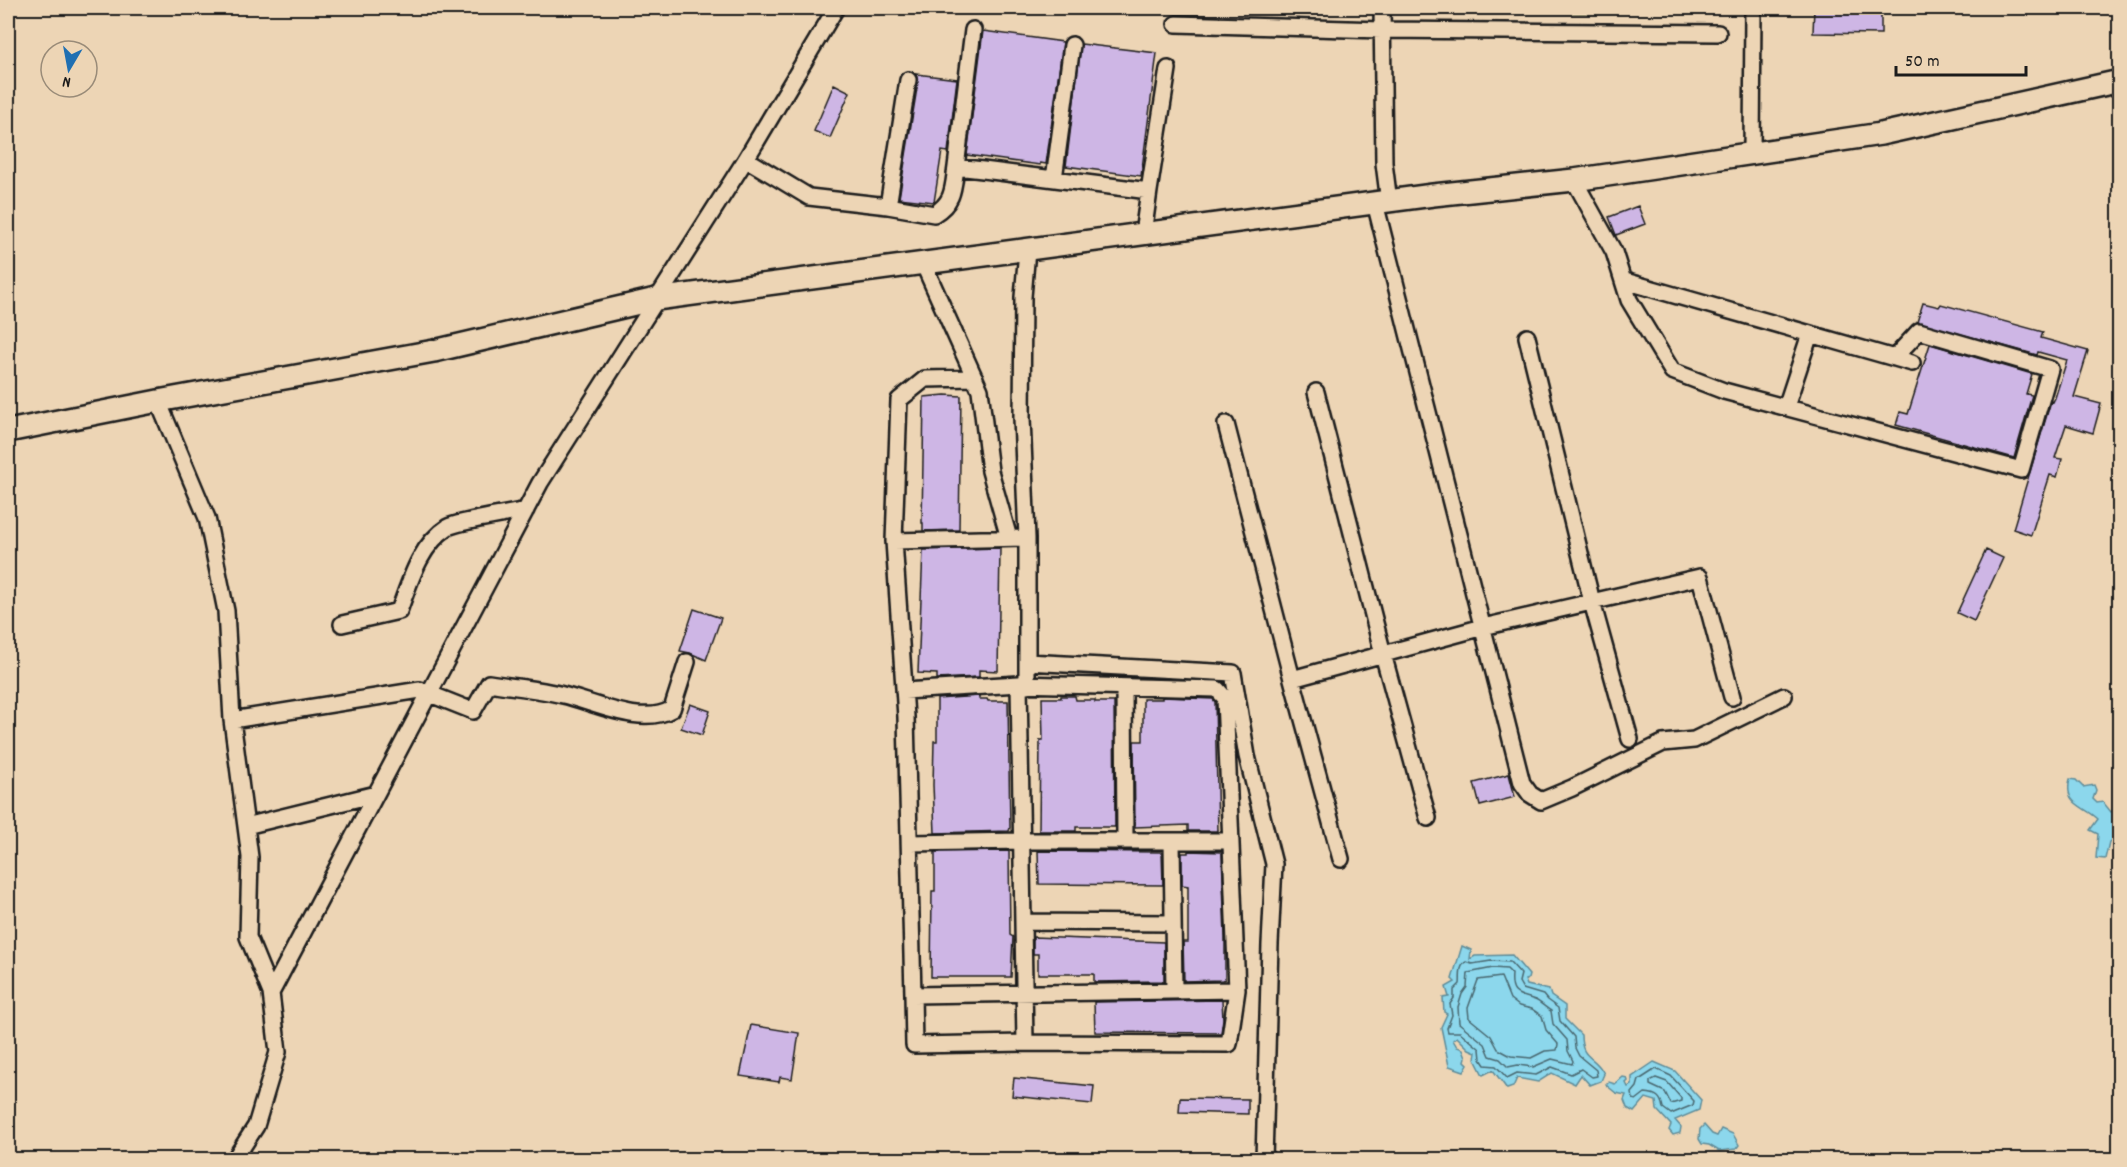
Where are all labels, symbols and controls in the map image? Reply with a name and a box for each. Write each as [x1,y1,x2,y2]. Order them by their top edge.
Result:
north arrow [39,39,99,99]
scale bar [1896,39,2026,77]
text: 50 m [1905,50,1940,75]
text: N [61,69,73,93]

